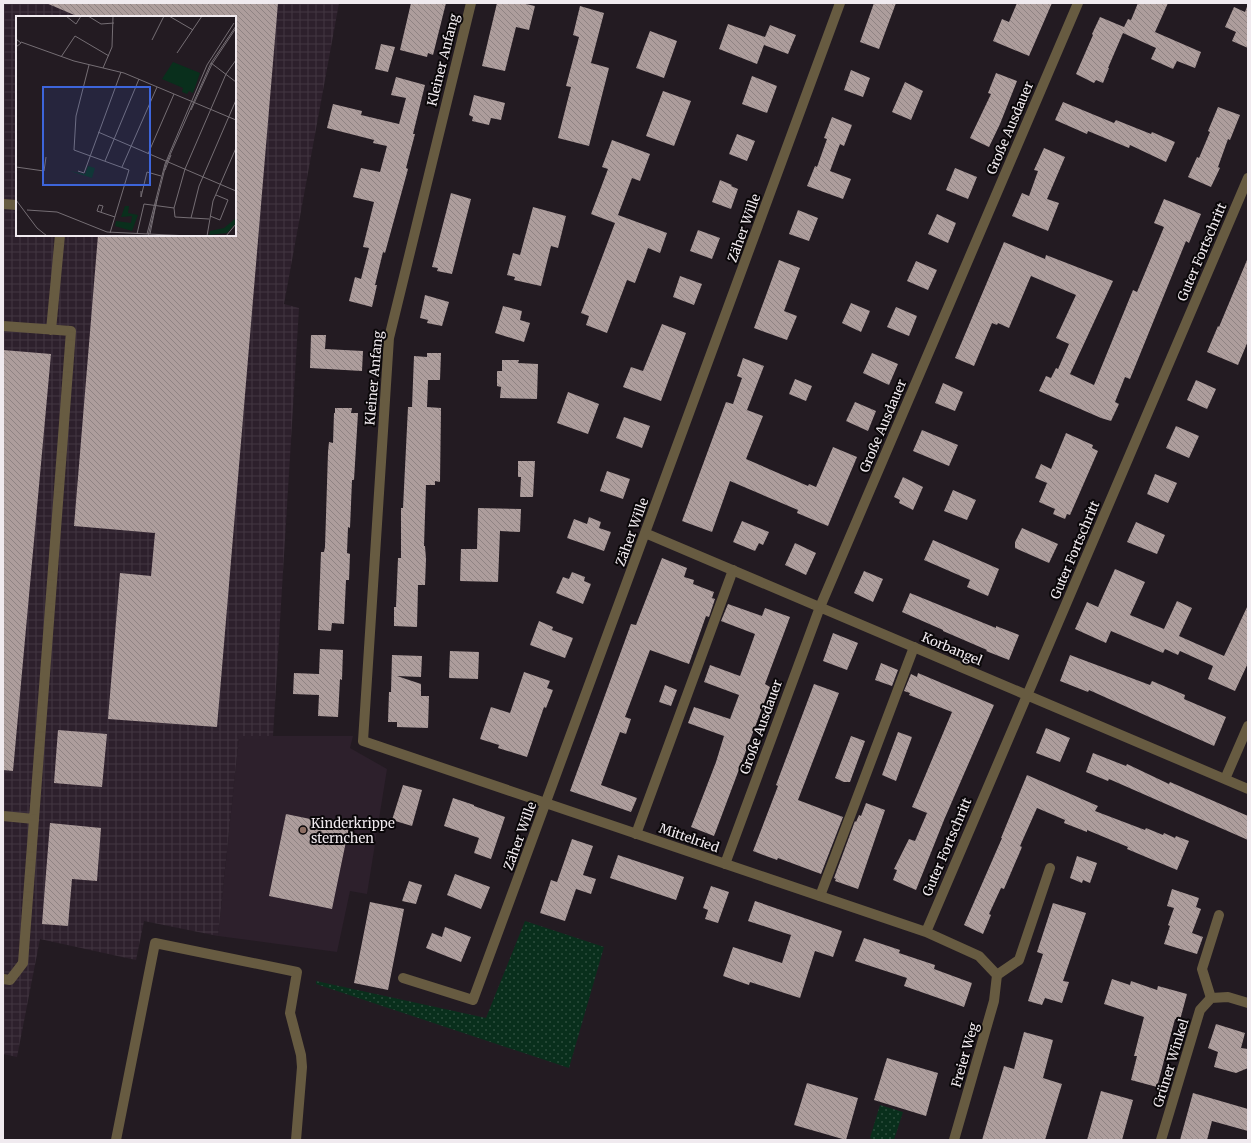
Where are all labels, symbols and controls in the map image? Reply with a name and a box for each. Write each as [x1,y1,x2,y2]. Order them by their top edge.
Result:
street label: Kleiner Anfang [423,12,463,108]
inset map [16,16,236,236]
street label: Große Ausdauer [983,79,1037,177]
street label: Zäher Wille [724,191,764,265]
street label: Guter Fortschritt [1174,200,1230,304]
street label: Kleiner Anfang [361,330,387,426]
street label: Große Ausdauer [856,377,910,475]
street label: Zäher Wille [612,495,652,569]
street label: Guter Fortschritt [1047,498,1103,602]
street label: Korbangel [919,629,985,669]
street label: Große Ausdauer [736,677,786,777]
street label: Guter Fortschritt [919,795,975,899]
street label: Zäher Wille [500,799,540,873]
place label: Kinderkrippe sternchen [311,815,395,847]
street label: Mittelried [657,820,721,856]
marker: Kinderkrippe sternchen [298,825,308,835]
street label: Grüner Winkel [1149,1017,1193,1109]
street label: Freier Weg [948,1020,982,1089]

